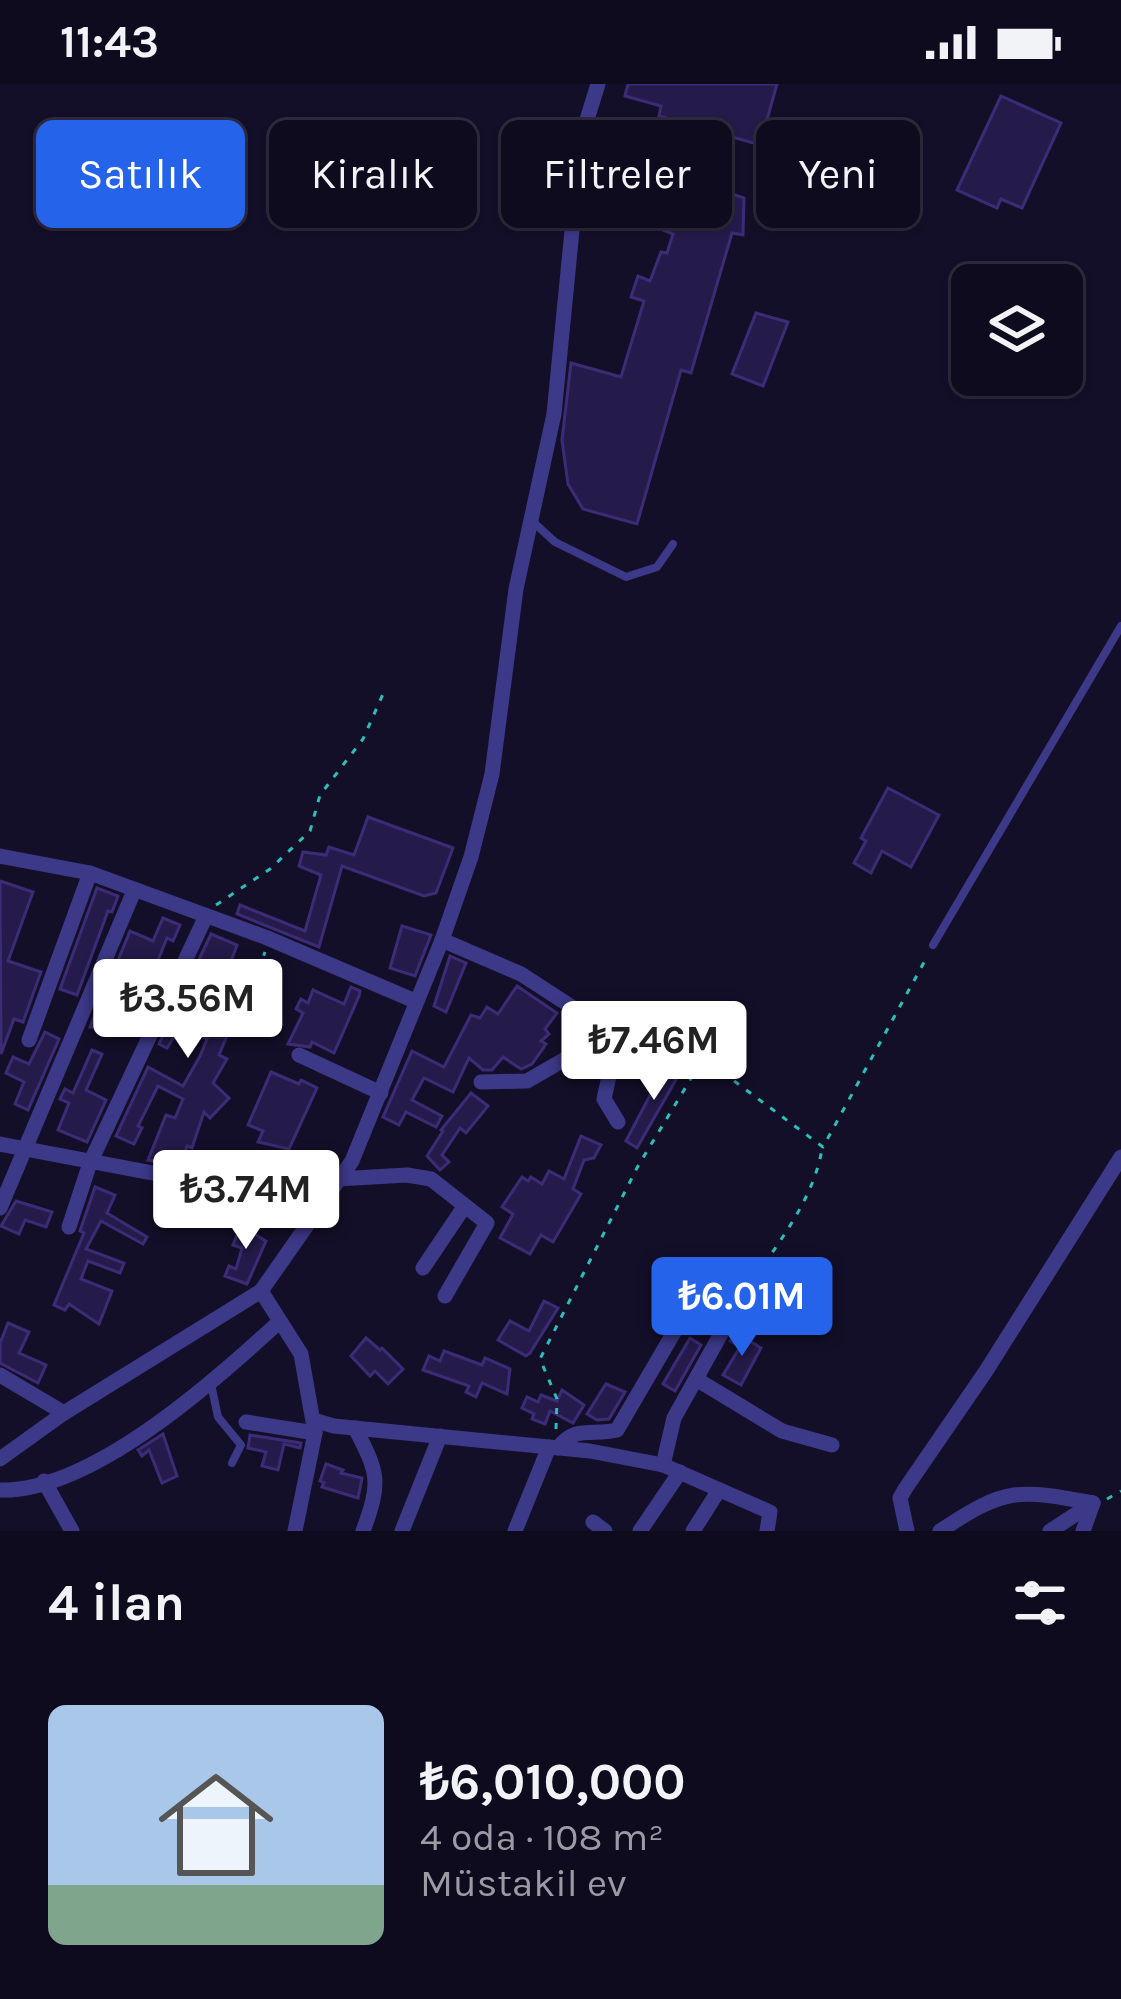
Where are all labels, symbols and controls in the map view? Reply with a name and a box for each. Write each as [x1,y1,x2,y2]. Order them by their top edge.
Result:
text: 11:43 [60,16,159,68]
chip: Satılık [36,120,245,228]
chip: Kiralık [269,120,477,228]
chip: Filtreler [501,120,732,228]
chip: Yeni [756,120,920,228]
map controls [951,264,1083,396]
button: layers [951,264,1083,396]
pin: ₺3.56M [90,959,286,1061]
text: ₺3.56M [120,975,256,1021]
pin: ₺7.46M [556,1001,752,1103]
text: ₺7.46M [588,1017,720,1063]
pin: ₺3.74M [148,1150,344,1252]
text: ₺3.74M [180,1166,312,1212]
pin: ₺6.01M [644,1257,840,1359]
text: ₺6.01M [678,1273,806,1319]
icon: filters [1007,1570,1073,1636]
text: 4 ilan [48,1573,185,1633]
text: ₺6,010,000 [420,1752,685,1812]
icon: home [144,1753,288,1897]
text: 4 oda · 108 m² [420,1814,664,1860]
text: Müstakil ev [420,1860,627,1906]

